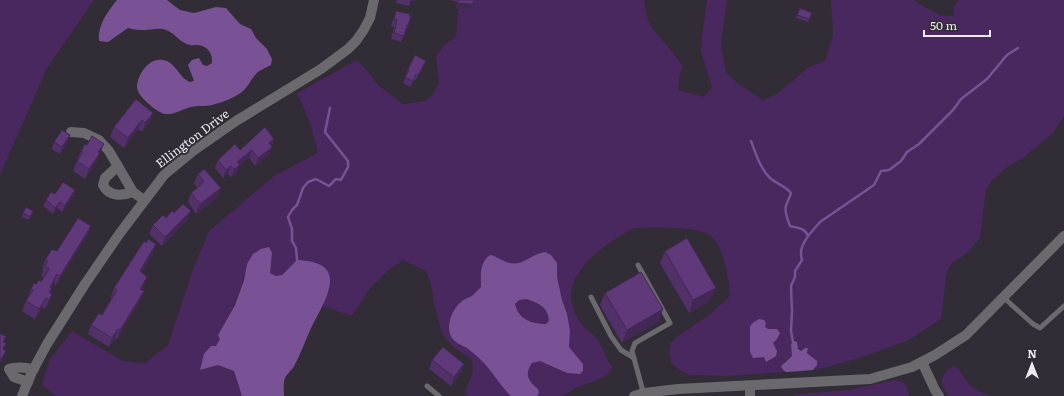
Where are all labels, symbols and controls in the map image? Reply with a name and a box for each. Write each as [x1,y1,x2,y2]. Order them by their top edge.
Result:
scale bar [924,12,990,38]
text: 50 m [930,16,957,34]
street label: Ellington Drive [152,104,232,172]
north arrow [1012,344,1052,384]
text: N [1027,345,1037,361]

